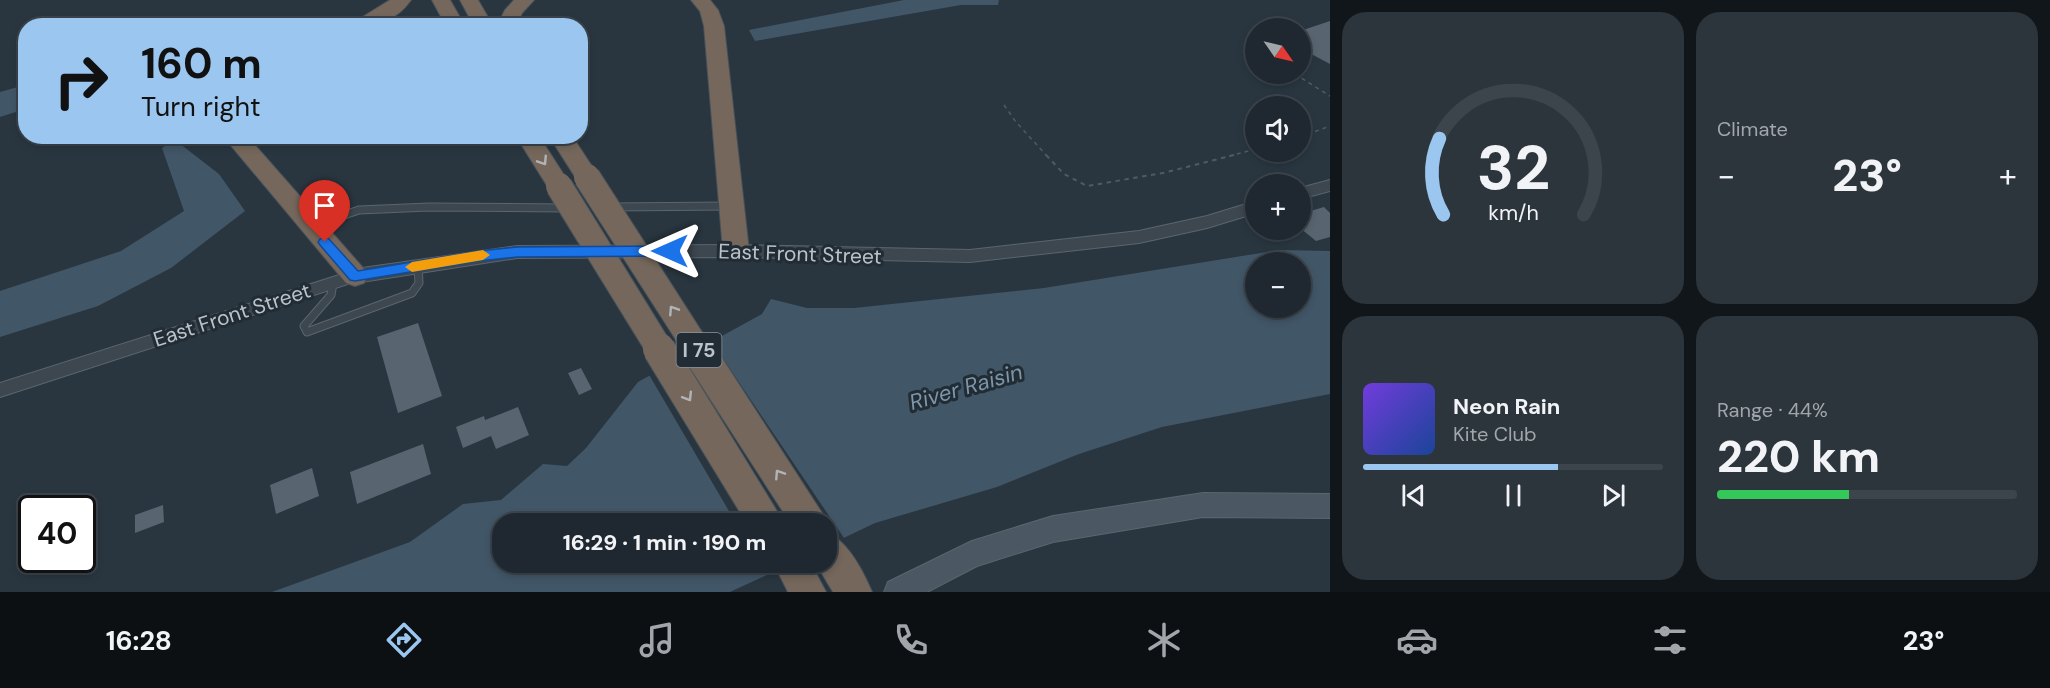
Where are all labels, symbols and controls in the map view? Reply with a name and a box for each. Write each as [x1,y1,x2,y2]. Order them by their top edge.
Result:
north arrow [1245,18,1311,84]
map controls [1245,18,1311,318]
text: 160 m [141,36,262,91]
icon: right [42,42,120,120]
text: Turn right [141,89,261,124]
button: sound [1245,96,1311,162]
text: Climate [1717,116,1788,142]
text: 32 [1476,127,1550,208]
text: 23° [1832,146,1902,205]
text: − [1717,154,1735,197]
text: + [1999,154,2017,197]
one-way arrow [535,155,547,165]
button: + [1245,174,1311,240]
pin [299,180,350,242]
icon: arrive [308,189,341,222]
text: km/h [1488,199,1538,227]
position arrow [638,219,702,283]
street label: East Front Street [718,237,882,271]
button: − [1245,252,1311,318]
street label: East Front Street [150,276,314,354]
one-way arrow [669,306,680,317]
road number: I 75 [676,333,722,367]
water label: River Raisin [906,357,1026,417]
one-way arrow [681,390,692,401]
text: Neon Rain [1453,392,1560,421]
text: Range · 44% [1717,397,1828,423]
text: Kite Club [1453,421,1537,447]
text: 220 km [1717,427,1880,486]
one-way arrow [774,470,786,480]
icon: previous [1397,479,1430,512]
icon: pause [1497,479,1530,512]
icon: next [1597,479,1630,512]
speed limit sign: 40 [18,495,96,573]
text: 16:29 · 1 min · 190 m [563,528,766,557]
icon: directions [383,619,425,661]
icon: music [636,619,678,661]
icon: phone [890,619,932,661]
icon: climate [1143,619,1185,661]
icon: car [1396,619,1438,661]
icon: filters [1649,619,1691,661]
text: 16:28 [106,623,172,658]
text: 23° [1903,623,1944,658]

